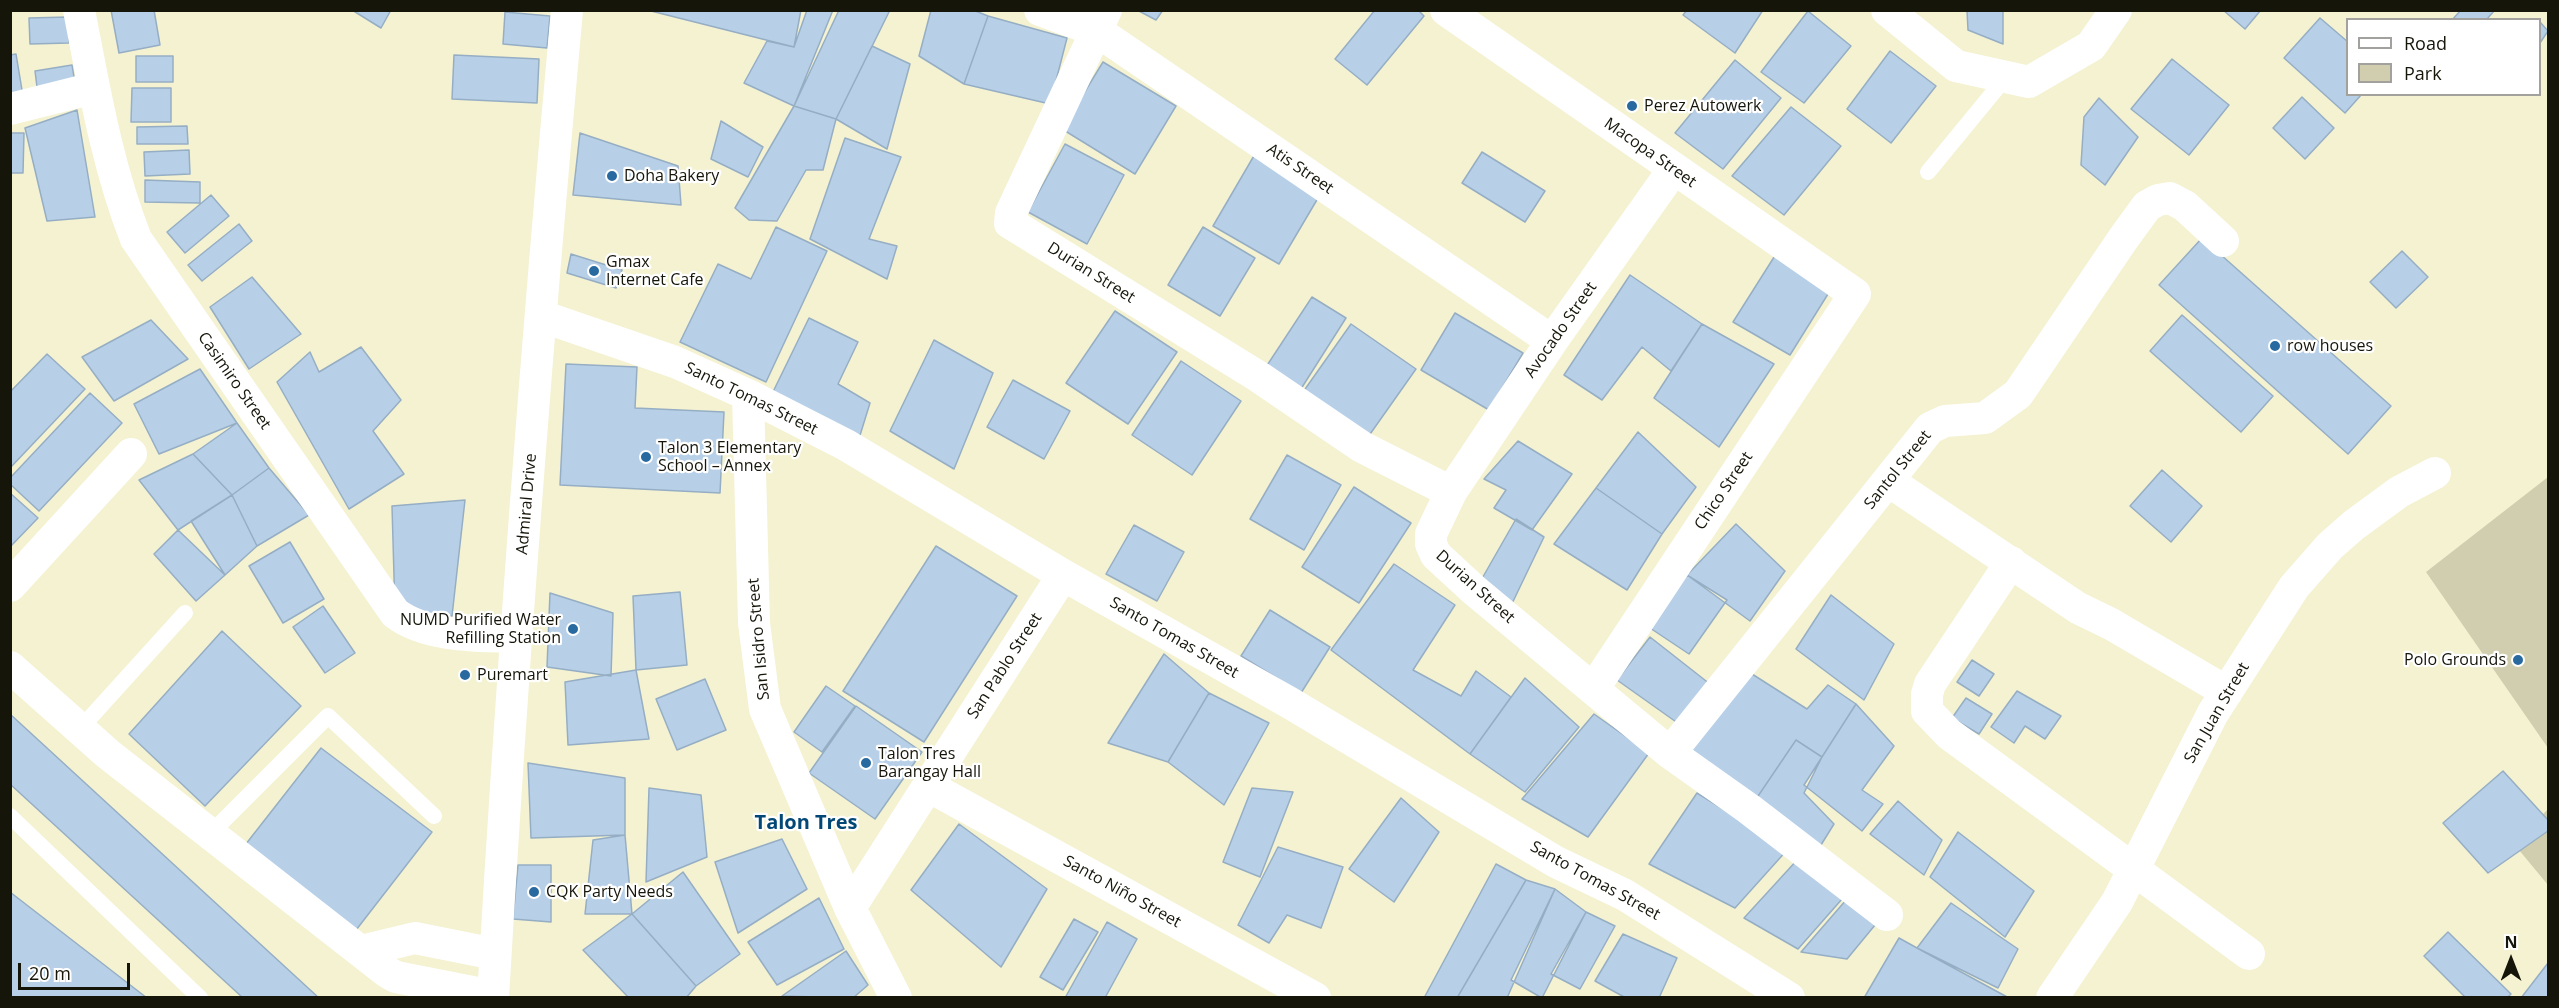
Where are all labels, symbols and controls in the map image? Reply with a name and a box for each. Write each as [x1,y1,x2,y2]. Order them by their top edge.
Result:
legend [2346,18,2541,96]
text: Road [2404,31,2447,55]
text: Park [2404,61,2442,85]
place label: Perez Autowerk [1644,96,1761,116]
marker: Perez Autowerk [1625,99,1639,113]
street label: Macopa Street [1600,114,1700,192]
street label: Atis Street [1263,140,1337,198]
place label: Doha Bakery [624,166,719,186]
marker: Doha Bakery [605,169,619,183]
street label: Durian Street [1044,238,1138,308]
place label: Gmax Internet Cafe [606,252,704,290]
marker: Gmax Internet Cafe [587,264,601,278]
street label: Avocado Street [1521,278,1601,382]
street label: Casimiro Street [193,329,275,433]
place label: row houses [2287,336,2373,356]
marker: row houses [2268,339,2282,353]
street label: Santo Tomas Street [681,358,821,440]
street label: Santol Street [1860,427,1936,513]
place label: Talon 3 Elementary School – Annex [658,438,801,476]
street label: Chico Street [1691,448,1757,534]
marker: Talon 3 Elementary School – Annex [639,450,653,464]
street label: Admiral Drive [513,453,541,555]
street label: Durian Street [1432,547,1518,627]
street label: San Isidro Street [744,577,774,701]
street label: Santo Tomas Street [1106,593,1242,683]
street label: San Pablo Street [964,609,1046,723]
place label: NUMD Purified Water Refilling Station [400,610,561,648]
marker: NUMD Purified Water Refilling Station [566,622,580,636]
place label: Polo Grounds [2404,650,2506,670]
marker: Polo Grounds [2511,653,2525,667]
street label: San Juan Street [2180,659,2254,767]
place label: Puremart [477,665,548,685]
marker: Puremart [458,668,472,682]
place label: Talon Tres Barangay Hall [878,744,981,782]
marker: Talon Tres Barangay Hall [859,756,873,770]
district label: Talon Tres [755,811,857,835]
street label: Santo Tomas Street [1527,837,1663,925]
street label: Santo Niño Street [1060,852,1184,932]
place label: CQK Party Needs [546,882,673,902]
marker: CQK Party Needs [527,885,541,899]
north arrow [2481,930,2541,990]
text: N [2504,931,2518,953]
scale bar [21,951,134,989]
text: 20 m [29,961,71,985]

